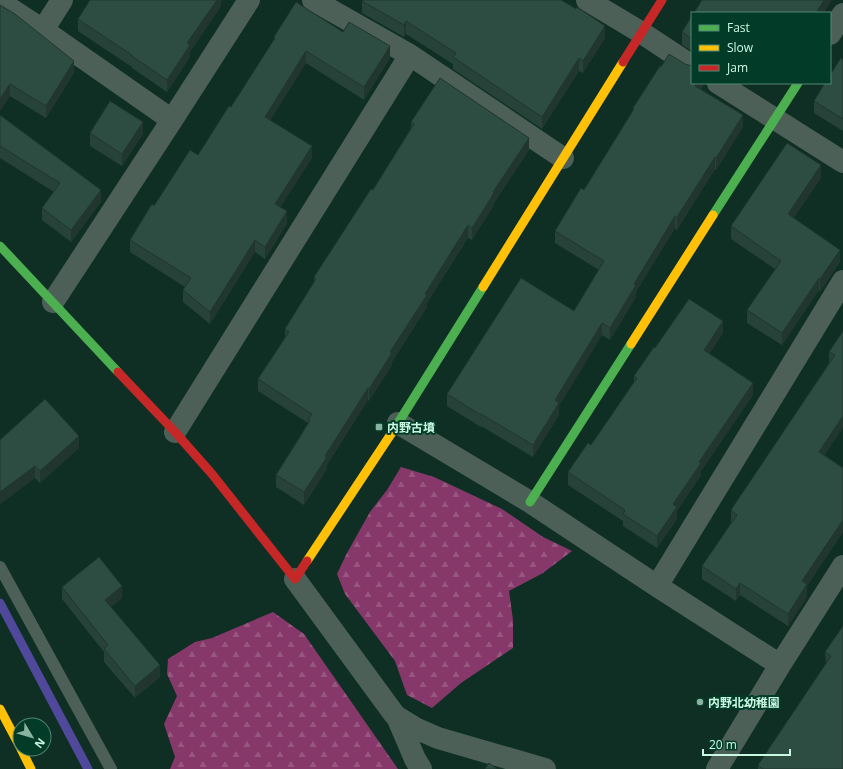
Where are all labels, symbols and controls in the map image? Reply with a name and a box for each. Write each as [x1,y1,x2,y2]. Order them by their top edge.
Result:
legend [691,12,831,84]
text: Fast [727,19,750,36]
text: Slow [727,39,754,56]
text: Jam [726,59,748,76]
place label: 内野古墳 [387,419,435,436]
marker: 内野古墳 [374,422,384,432]
place label: 内野北幼稚園 [708,694,780,711]
marker: 内野北幼稚園 [695,697,705,707]
north arrow [12,717,52,757]
scale bar [703,731,790,757]
text: N [32,735,49,752]
text: 20 m [709,736,737,753]

